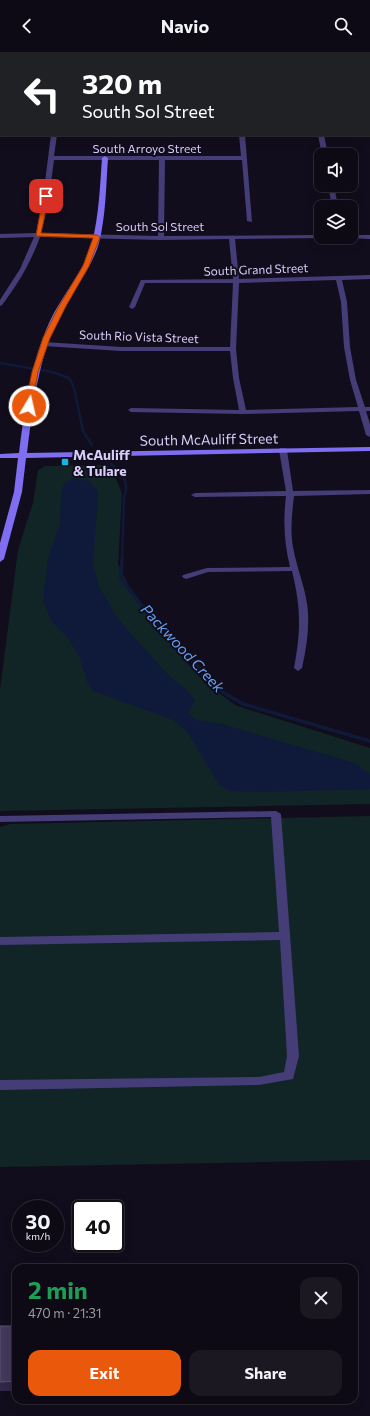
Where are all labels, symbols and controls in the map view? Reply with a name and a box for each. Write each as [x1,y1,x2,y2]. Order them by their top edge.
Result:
icon: back [16,15,38,37]
text: Navio [161,15,209,37]
icon: search [332,15,354,37]
text: 320 m [82,66,162,100]
icon: left [16,68,68,120]
text: South Sol Street [82,100,215,122]
street label: South Arroyo Street [92,141,202,155]
map controls [314,148,358,244]
button: sound [314,148,358,192]
pin [29,179,63,213]
icon: arrive [35,185,57,207]
button: layers [314,200,358,244]
street label: South Sol Street [116,219,204,233]
street label: South Grand Street [203,260,309,278]
street label: South Rio Vista Street [79,327,199,345]
position arrow [8,385,50,427]
street label: South McAuliff Street [140,429,279,449]
place label: McAuliff & Tulare [73,446,131,479]
marker: McAuliff & Tulare [60,457,70,467]
water label: Packwood Creek [138,600,229,696]
speed limit sign: 40 [72,1200,124,1252]
text: 30 [26,1209,50,1233]
text: km/h [26,1230,50,1242]
text: 2 min [28,1275,88,1304]
button: close [300,1277,342,1319]
text: 470 m · 21:31 [28,1305,102,1321]
button: Exit [28,1350,181,1396]
button: Share [189,1350,342,1396]

